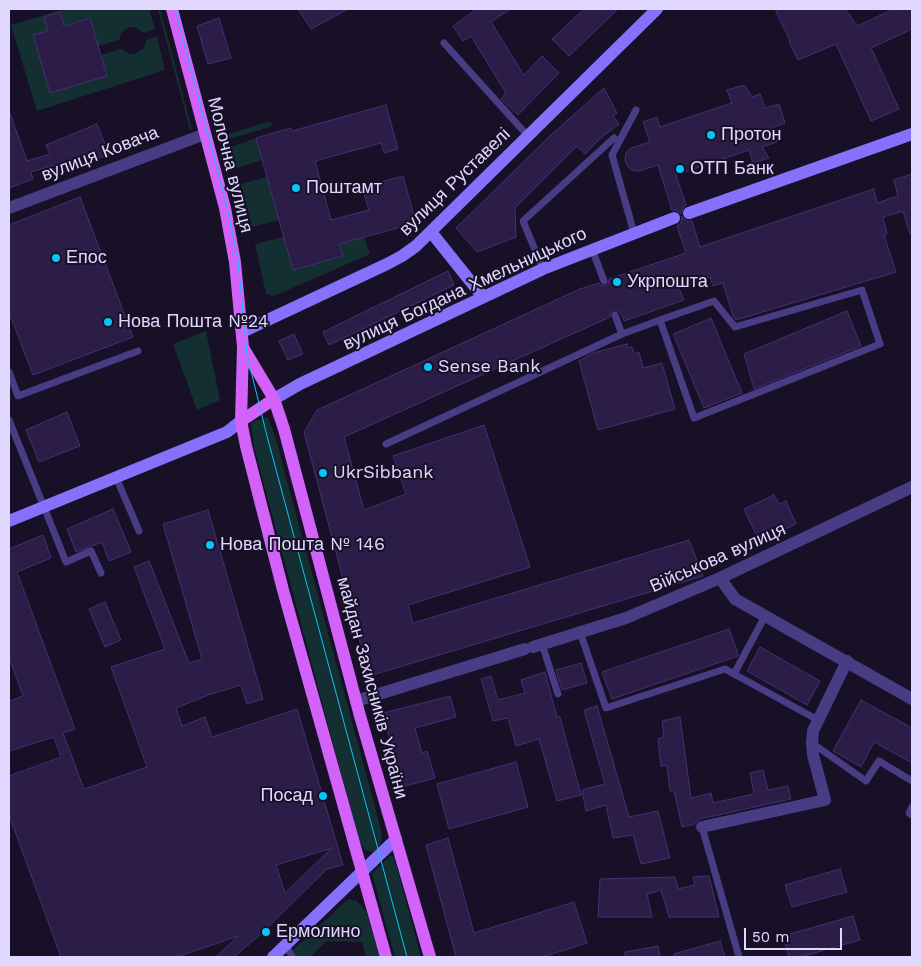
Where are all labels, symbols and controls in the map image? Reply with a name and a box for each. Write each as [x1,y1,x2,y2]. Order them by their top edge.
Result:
street label: Молочна вулиця [203,95,257,235]
street label: вулиця Ковача [39,122,161,186]
street label: вулиця Руставелі [395,124,515,240]
place label: Протон [721,124,782,146]
marker: Протон [705,129,717,141]
place label: ОТП Банк [690,158,774,180]
marker: ОТП Банк [674,163,686,175]
place label: Поштамт [306,177,382,199]
marker: Поштамт [290,182,302,194]
street label: вулиця Богдана Хмельницького [340,223,590,355]
place label: Епос [66,247,107,269]
marker: Епос [50,252,62,264]
place label: Укрпошта [627,271,708,293]
marker: Укрпошта [611,276,623,288]
place label: Нова Пошта №24 [118,311,269,333]
marker: Нова Пошта №24 [102,316,114,328]
place label: Sense Bank [438,356,540,378]
marker: Sense Bank [422,361,434,373]
place label: UkrSibbank [333,462,434,484]
marker: UkrSibbank [317,467,329,479]
street label: Військова вулиця [647,518,789,598]
place label: Нова Пошта № 146 [220,534,385,556]
marker: Нова Пошта № 146 [204,539,216,551]
street label: майдан Захисників України [332,575,412,801]
place label: Посад [261,785,313,807]
marker: Посад [317,790,329,802]
scale bar [746,918,844,950]
place label: Ермолино [276,921,361,943]
marker: Ермолино [260,926,272,938]
text: 50 m [752,928,789,946]

